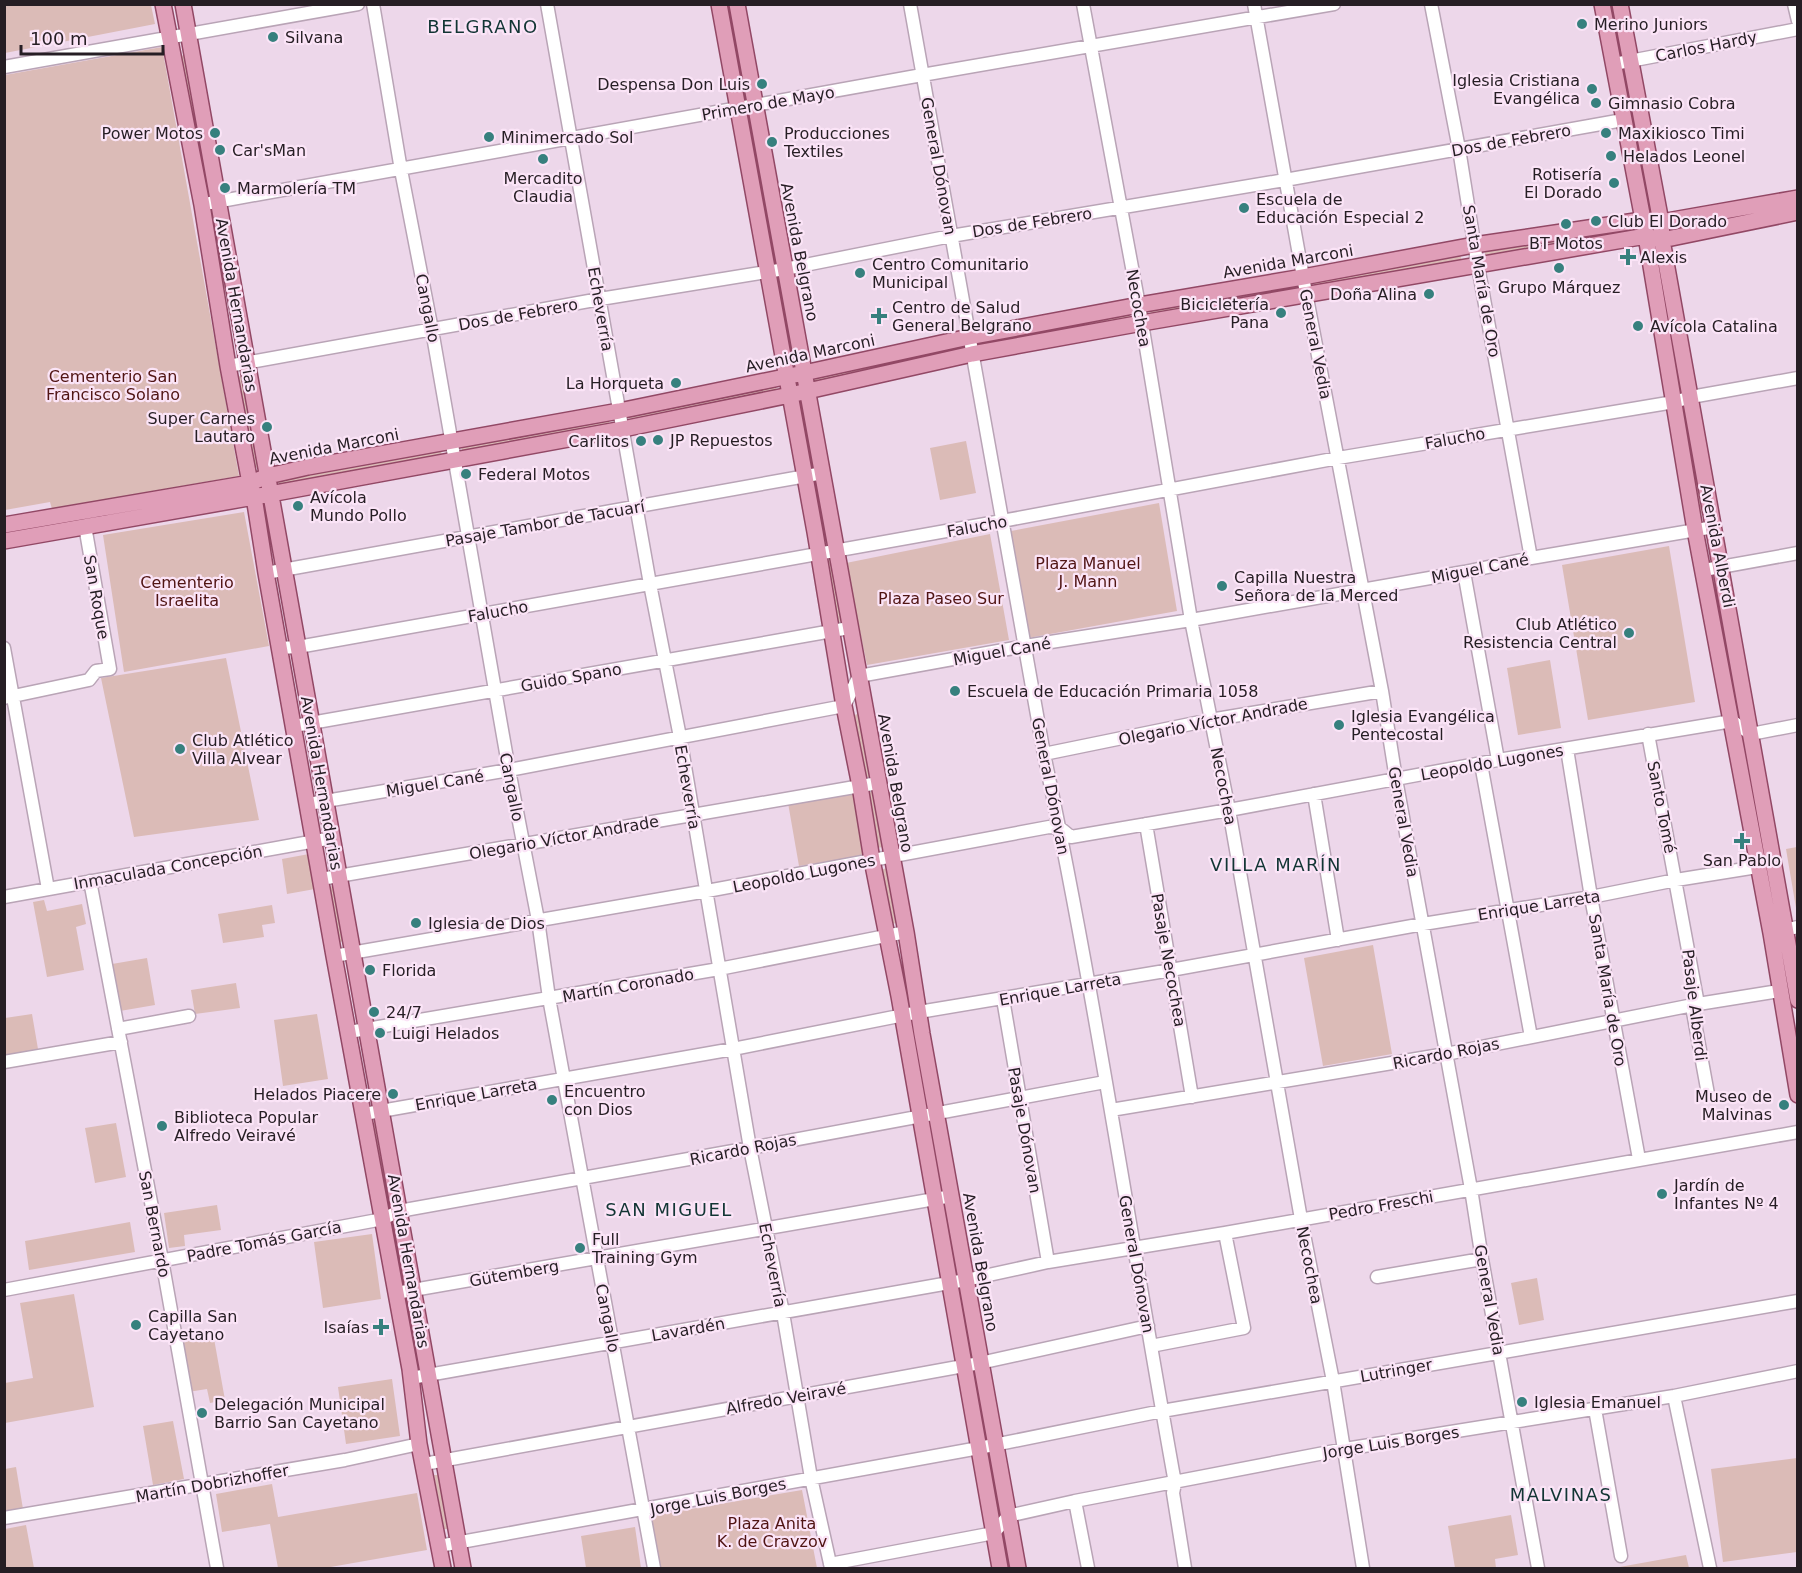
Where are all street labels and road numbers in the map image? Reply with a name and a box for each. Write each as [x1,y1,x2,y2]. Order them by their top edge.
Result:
street label: Carlos Hardy [1654,27,1758,66]
street label: Primero de Mayo [700,82,836,125]
street label: General Dónovan [917,96,960,236]
street label: Dos de Febrero [1450,121,1572,160]
street label: Avenida Belgrano [777,181,822,323]
street label: Santa María de Oro [1459,203,1504,359]
street label: Dos de Febrero [971,204,1093,241]
street label: Avenida Hernandarias [212,217,261,394]
street label: Avenida Marconi [1221,241,1355,282]
street label: Echeverría [584,265,617,353]
street label: Necochea [1122,268,1155,349]
street label: Cangallo [412,272,443,344]
street label: General Vedia [1295,287,1336,401]
street label: Dos de Febrero [457,295,579,334]
street label: Avenida Marconi [744,330,877,377]
street label: Falucho [1423,424,1487,453]
street label: Avenida Marconi [268,425,401,468]
street label: Avenida Alberdi [1696,483,1739,609]
street label: Pasaje Tambor de Tacuarí [444,496,647,550]
street label: Falucho [945,512,1009,541]
street label: Miguel Cané [1430,550,1530,587]
street label: San Roque [80,553,113,641]
street label: Falucho [466,597,530,626]
street label: Miguel Cané [952,634,1052,669]
street label: Guido Spano [519,659,623,696]
street label: Olegario Víctor Andrade [1117,694,1309,749]
street label: Avenida Hernandarias [297,695,346,872]
street label: Avenida Belgrano [874,712,917,854]
street label: General Dónovan [1028,716,1073,856]
street label: Leopoldo Lugones [1419,741,1565,784]
street label: Echeverría [671,743,704,831]
street label: Necochea [1207,746,1240,827]
street label: Cangallo [496,751,527,823]
street label: Santo Tomé [1643,759,1680,855]
street label: General Vedia [1384,765,1423,879]
street label: Miguel Cané [385,766,485,801]
street label: Olegario Víctor Andrade [468,811,660,864]
street label: Inmaculada Concepción [72,842,264,893]
street label: Leopoldo Lugones [731,850,877,897]
street label: Enrique Larreta [1477,886,1602,925]
street label: Pasaje Necochea [1147,892,1190,1028]
street label: Santa María de Oro [1585,912,1630,1068]
street label: Pasaje Alberdi [1678,948,1711,1062]
street label: Martín Coronado [561,965,695,1006]
street label: Enrique Larreta [998,969,1123,1010]
street label: Ricardo Rojas [1391,1034,1501,1073]
street label: Pasaje Dónovan [1004,1066,1045,1195]
street label: Enrique Larreta [414,1074,539,1115]
street label: Ricardo Rojas [688,1130,798,1169]
street label: San Bernardo [135,1169,174,1279]
street label: Avenida Hernandarias [384,1173,433,1350]
street label: Pedro Freschi [1327,1187,1435,1224]
street label: Avenida Belgrano [959,1191,1002,1333]
street label: General Dónovan [1115,1194,1158,1334]
street label: Padre Tomás García [185,1217,343,1266]
street label: Echeverría [755,1221,790,1309]
street label: Necochea [1293,1225,1326,1306]
street label: General Vedia [1470,1243,1509,1357]
street label: Gütemberg [468,1256,560,1291]
street label: Cangallo [592,1282,623,1354]
street label: Lavardén [650,1314,726,1345]
street label: Lutringer [1359,1355,1434,1386]
street label: Alfredo Veiravé [724,1379,848,1418]
street label: Jorge Luis Borges [1320,1422,1461,1463]
street label: Martín Dobrizhoffer [134,1461,291,1506]
street label: Jorge Luis Borges [648,1474,788,1519]

